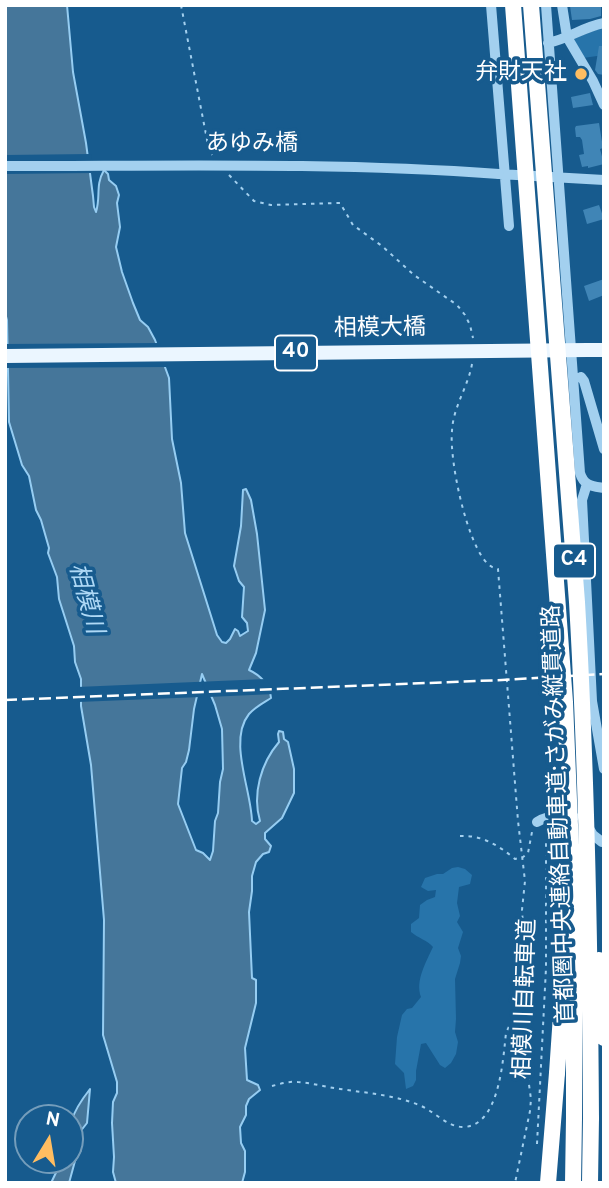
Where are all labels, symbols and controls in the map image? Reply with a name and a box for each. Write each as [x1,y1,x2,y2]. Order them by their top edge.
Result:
place label: 弁財天社 [475,60,567,88]
marker: 弁財天社 [573,66,589,82]
street label: あゆみ橋 [206,131,298,159]
street label: 相模大橋 [334,315,426,345]
road number: 40 [275,336,317,370]
road number: C4 [553,544,595,578]
water label: 相模川 [61,560,107,638]
street label: 首都圏中央連絡自動車道;さがみ縦貫道路 [540,604,582,1024]
street label: 相模川自転車道 [510,918,544,1080]
north arrow [14,1104,84,1174]
text: N [44,1107,62,1133]

